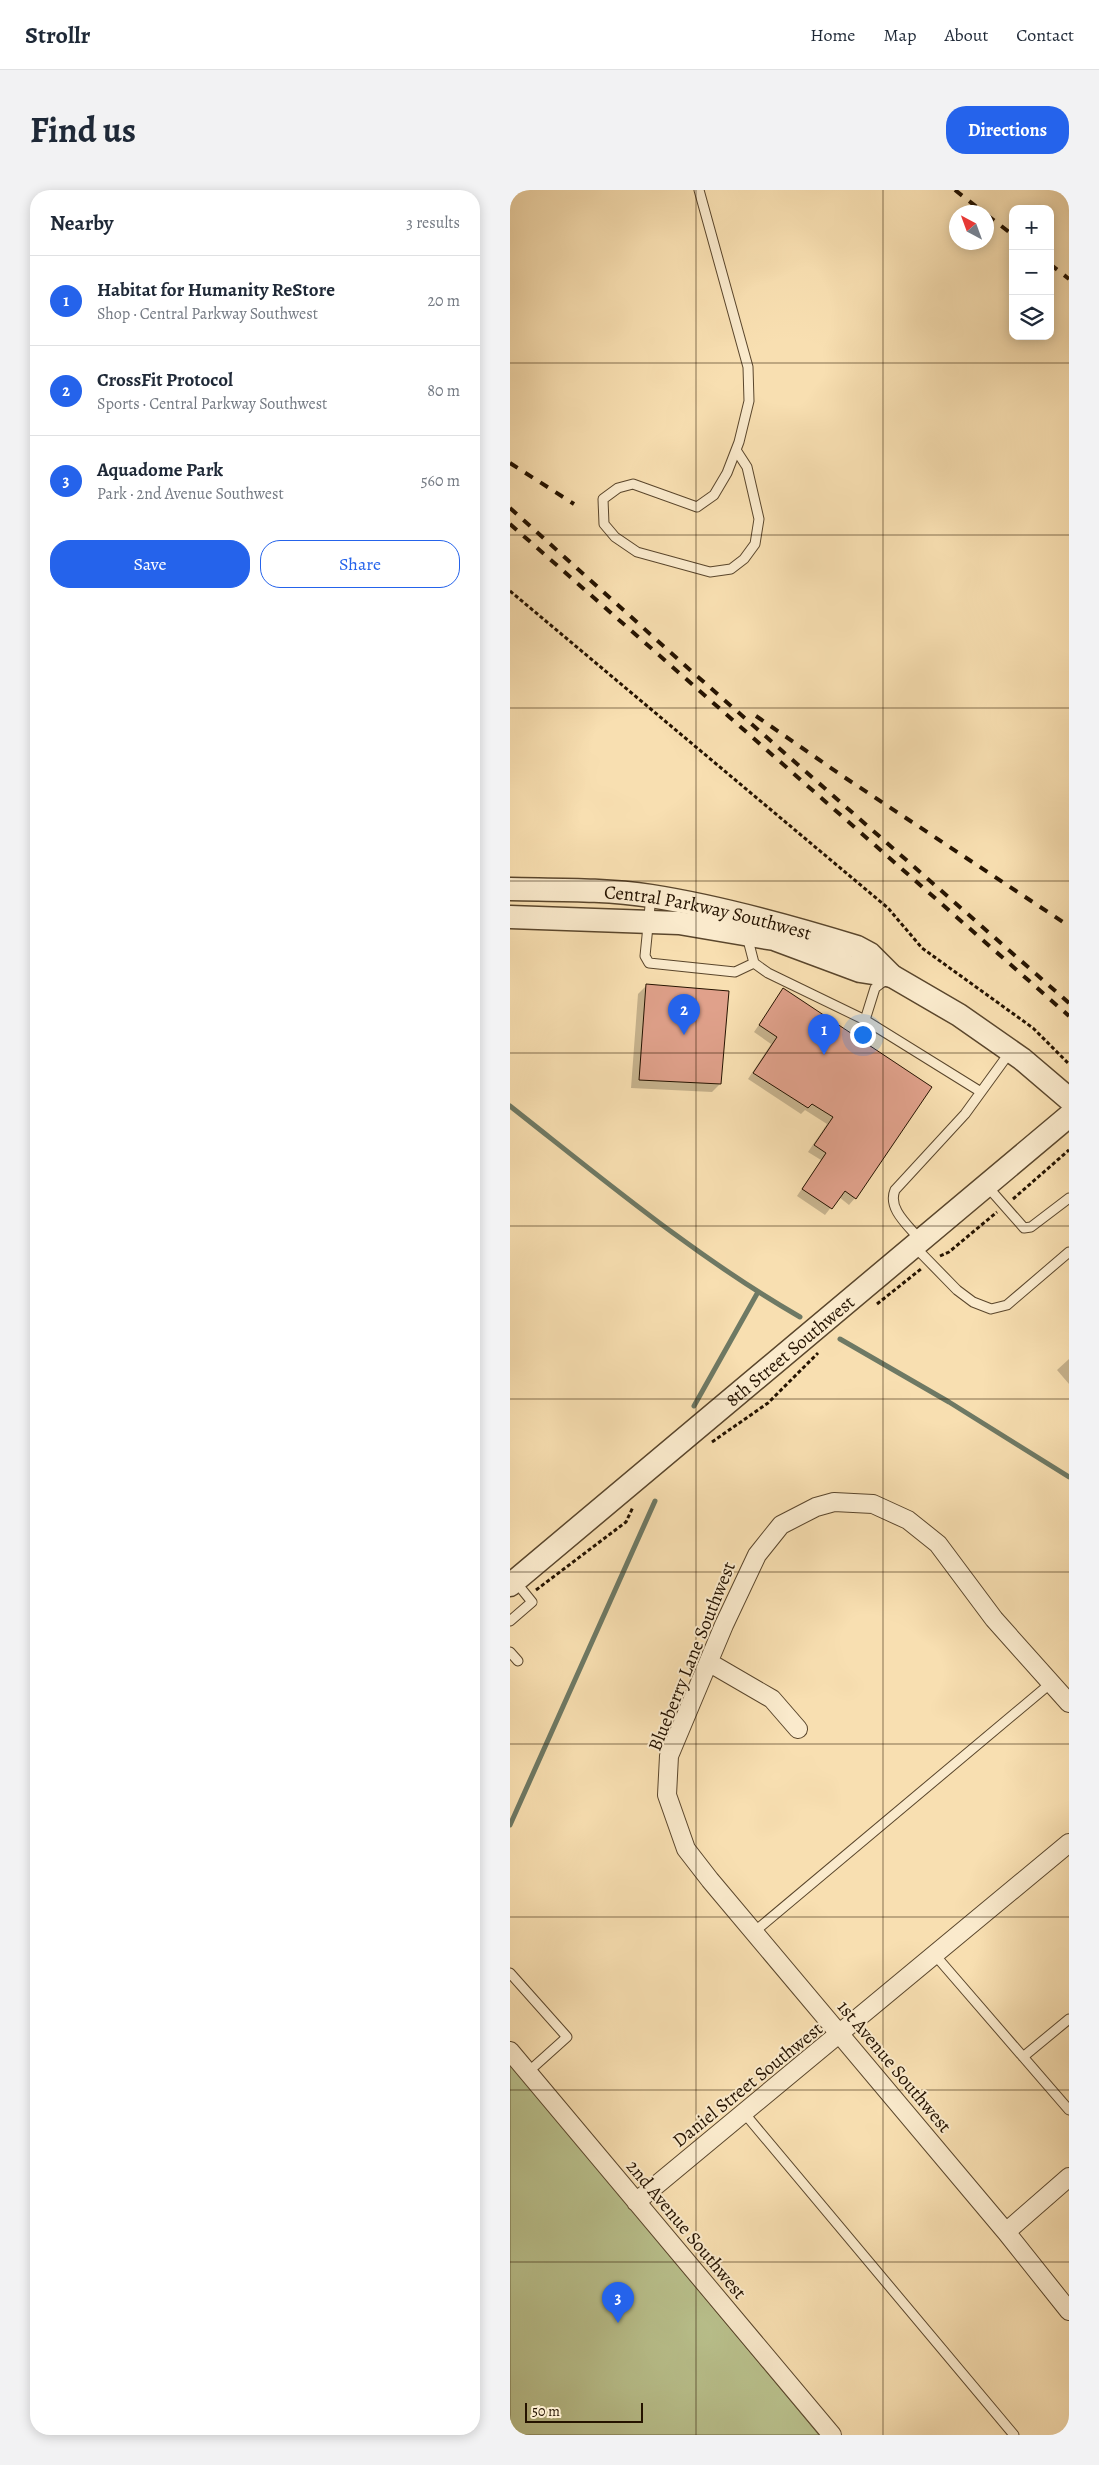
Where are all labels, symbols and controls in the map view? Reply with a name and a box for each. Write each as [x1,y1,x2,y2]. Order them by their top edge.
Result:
text: Strollr [25,19,90,51]
text: Home [810,23,855,47]
text: Map [883,23,916,47]
text: About [944,23,988,47]
text: Contact [1016,23,1074,47]
text: Find us [30,106,136,154]
button: Directions [946,106,1069,154]
north arrow [949,205,994,250]
map controls [1009,205,1054,340]
button: + [1009,205,1054,250]
text: Nearby [50,209,113,237]
text: 3 results [406,212,460,234]
button: − [1009,250,1054,295]
text: Habitat for Humanity ReStore [97,277,335,303]
text: 1 [63,290,69,312]
text: 20 m [427,290,460,312]
button: layers [1009,295,1054,340]
text: Shop · Central Parkway Southwest [97,303,318,325]
text: CrossFit Protocol [97,367,233,393]
text: 2 [62,380,70,402]
text: 80 m [427,380,460,402]
text: Sports · Central Parkway Southwest [97,393,327,415]
text: Aquadome Park [97,457,223,483]
text: 3 [63,470,69,492]
text: 560 m [421,470,460,492]
text: Park · 2nd Avenue Southwest [97,483,284,505]
button: Save [50,540,250,588]
button: Share [260,540,460,588]
street label: Central Parkway Southwest [603,879,815,947]
pin: 2 [668,994,700,1035]
pin: 1 [808,1014,840,1055]
your location [850,1022,876,1048]
street label: 8th Street Southwest [720,1289,860,1413]
street label: Blueberry Lane Southwest [642,1558,742,1755]
street label: 1st Avenue Southwest [831,1995,957,2138]
street label: Daniel Street Southwest [667,2016,828,2154]
street label: 2nd Avenue Southwest [620,2154,752,2305]
pin: 3 [602,2282,634,2323]
scale bar [525,2400,642,2423]
text: 50 m [532,2402,560,2421]

